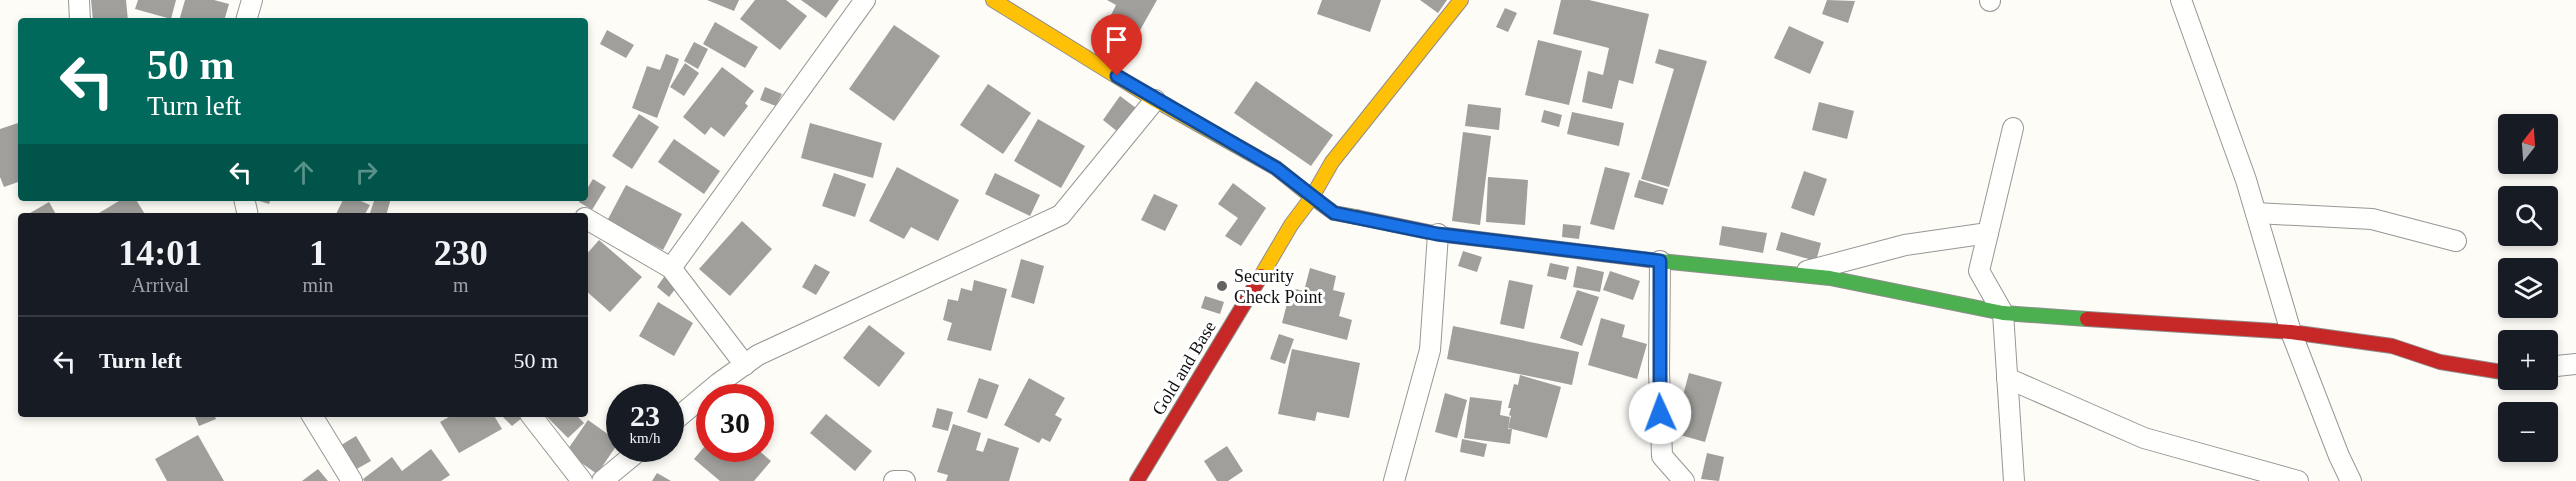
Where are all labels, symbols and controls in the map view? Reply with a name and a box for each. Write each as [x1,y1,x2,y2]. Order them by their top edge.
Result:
pin [1091,14,1142,76]
icon: arrive [1100,23,1133,56]
icon: left [48,42,126,120]
text: 50 m [147,42,235,88]
text: Turn left [147,91,241,121]
north arrow [2498,114,2558,174]
map controls [2498,114,2558,462]
icon: left [224,156,257,189]
icon: ahead [287,156,320,189]
icon: right [350,156,383,189]
button: search [2498,186,2558,246]
text: 14:01 [118,233,202,273]
text: 1 [309,233,327,273]
text: 230 [434,233,488,273]
button: layers [2498,258,2558,318]
place label: Security Check Point [1234,266,1323,307]
text: Arrival [131,274,189,296]
text: min [302,274,334,296]
text: m [453,274,469,296]
marker: Security Check Point [1215,279,1229,293]
street label: Gold and Base [1148,317,1220,419]
button: + [2498,330,2558,390]
icon: left [48,345,81,378]
text: Turn left [99,348,182,373]
text: 50 m [513,348,558,373]
position arrow [1628,381,1692,445]
speed limit sign: 30 [696,384,774,462]
text: 23 [630,399,660,432]
button: − [2498,402,2558,462]
text: km/h [630,430,660,446]

